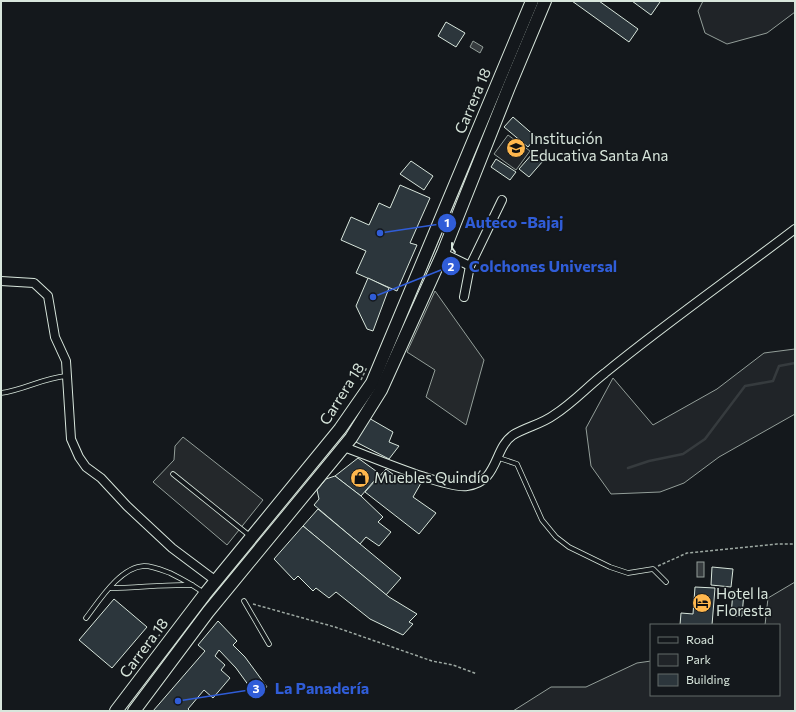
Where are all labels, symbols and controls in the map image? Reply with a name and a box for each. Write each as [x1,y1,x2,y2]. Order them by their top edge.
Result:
street label: Carrera 18 [450,65,494,136]
place label: Institución Educativa Santa Ana [530,129,668,164]
school or university icon: Institución Educativa Santa Ana [505,137,527,159]
callout: Auteco -Bajaj [437,209,572,237]
text: Auteco -Bajaj [464,212,564,231]
text: 1 [444,215,450,229]
callout: Colchones Universal [441,252,625,280]
text: Colchones Universal [469,256,617,275]
text: 2 [448,259,455,273]
street label: Carrera 18 [315,359,367,428]
shop icon: Muebles Quindío [349,467,371,489]
place label: Muebles Quindío [374,468,490,486]
place label: Hotel la Floresta [716,584,772,619]
hotel icon: Hotel la Floresta [691,592,713,614]
street label: Carrera 18 [115,614,171,681]
legend [650,624,780,696]
text: Road [686,632,714,646]
text: Park [686,652,712,666]
text: Building [686,672,730,686]
callout: La Panadería [246,675,377,703]
text: La Panadería [275,678,369,697]
text: 3 [253,681,260,695]

